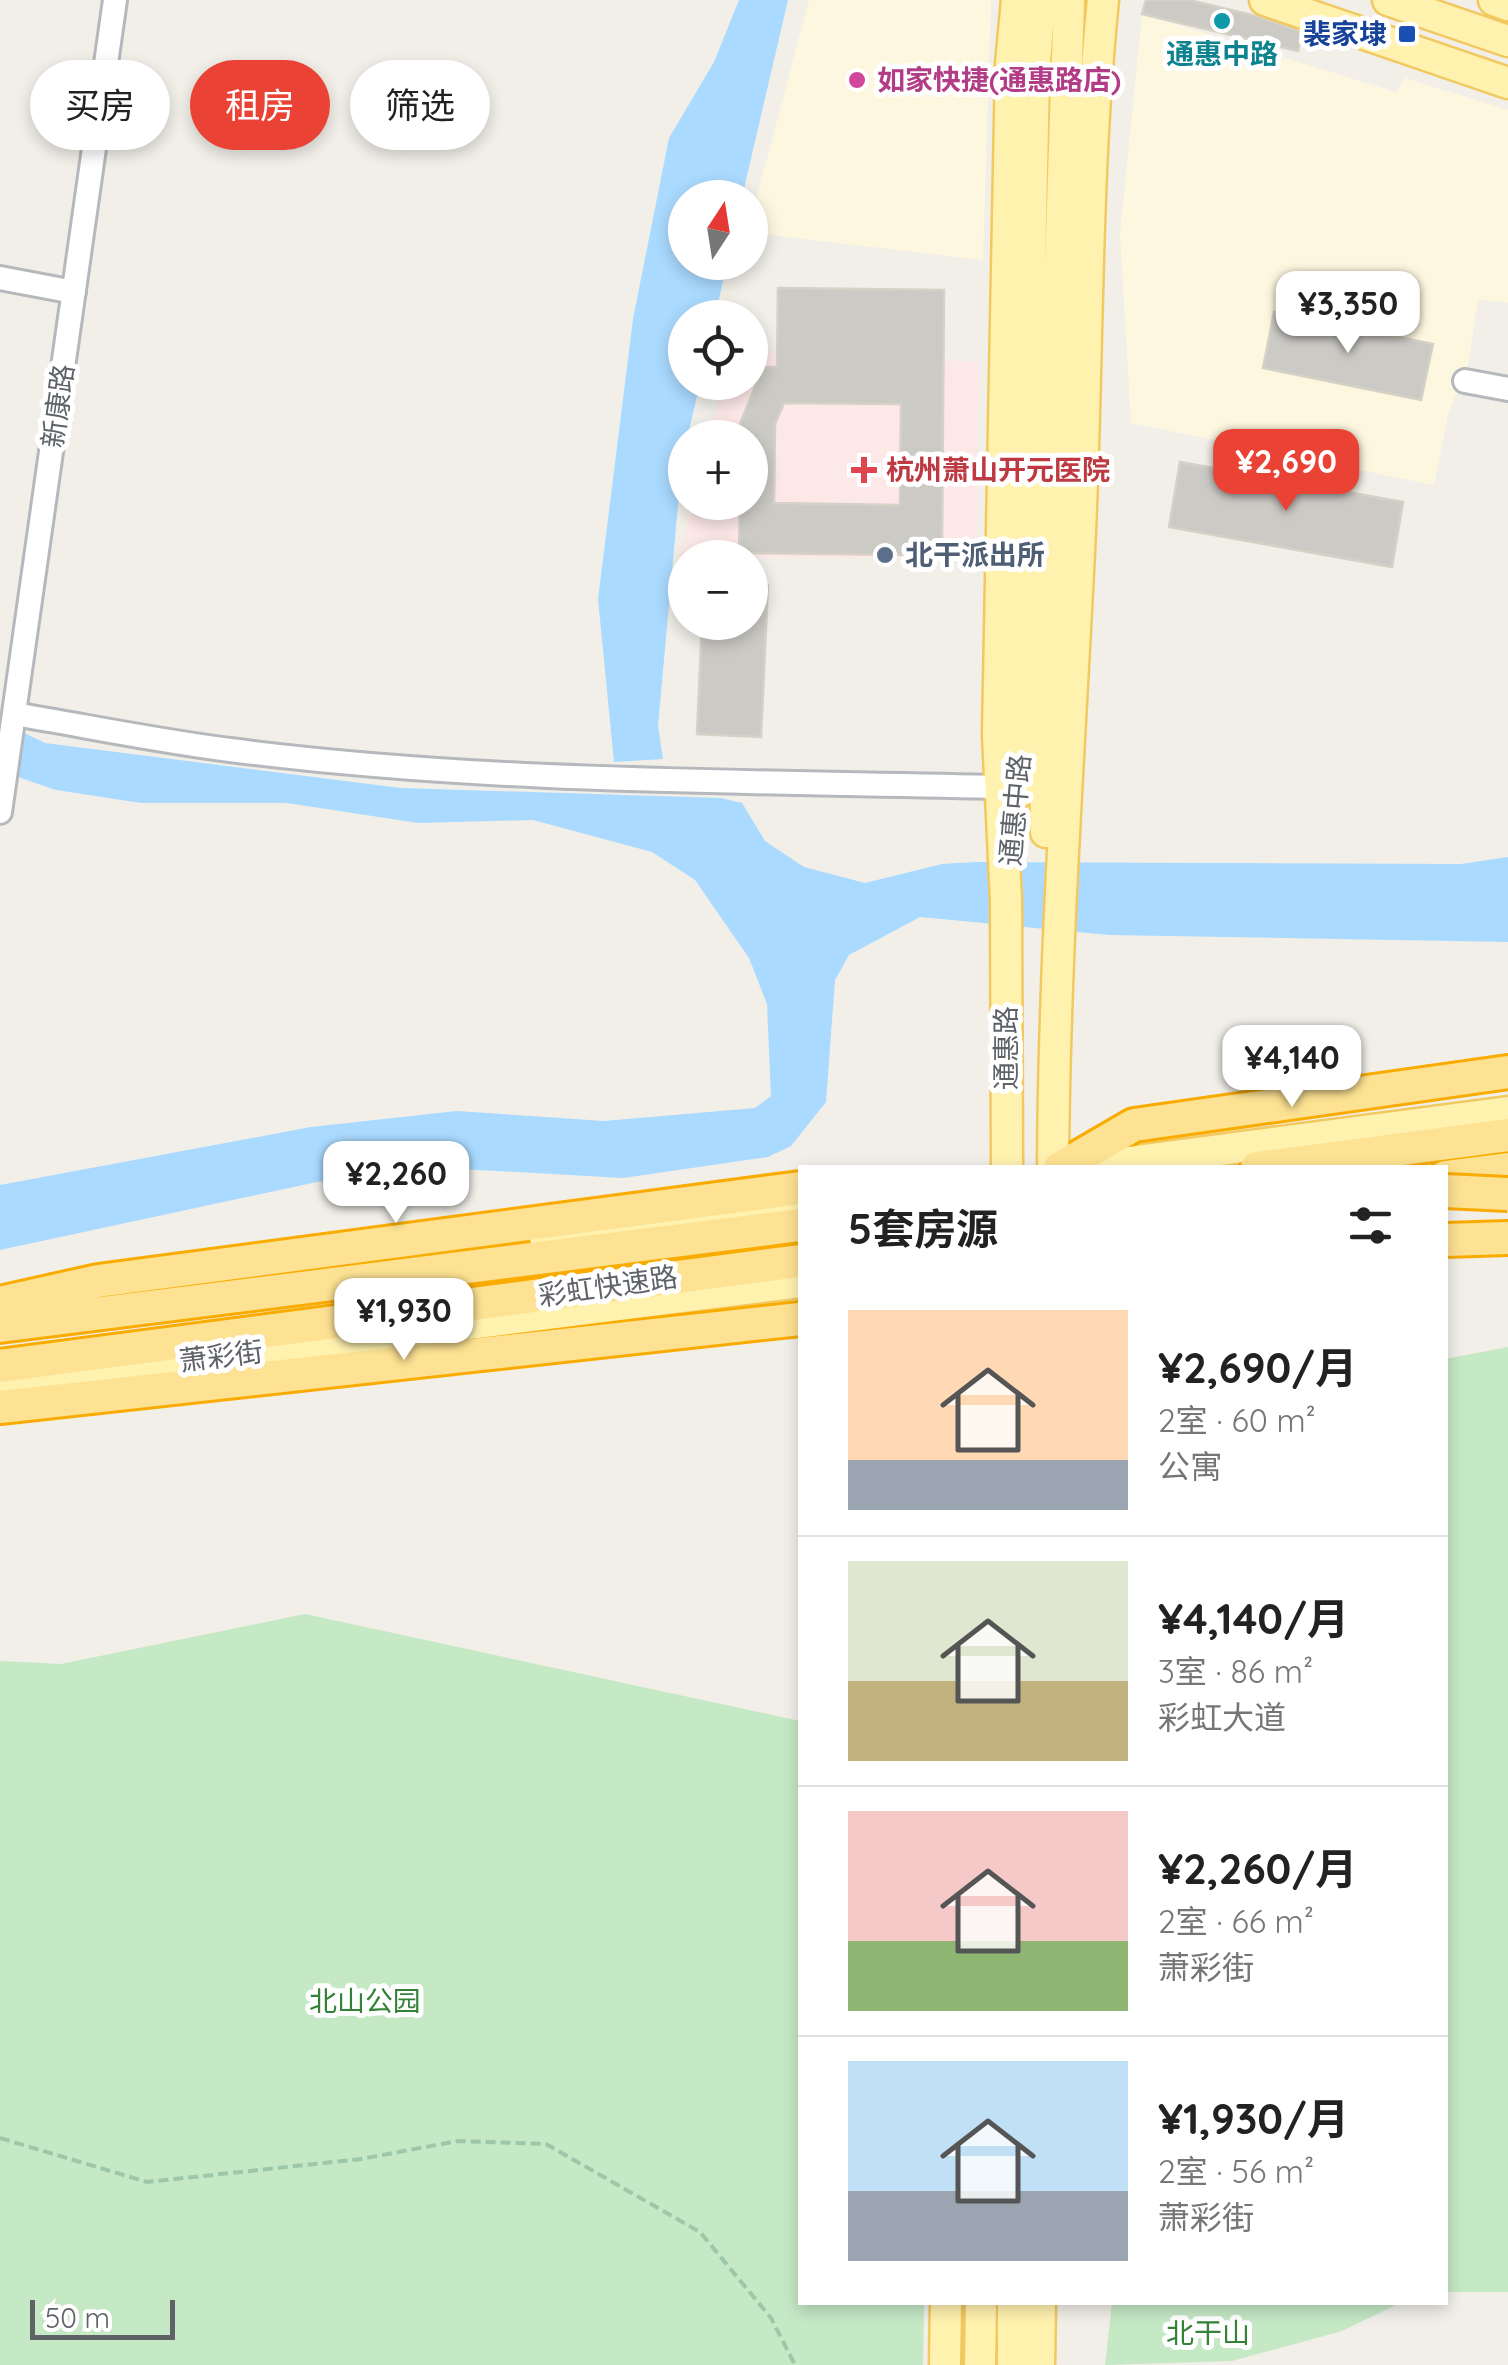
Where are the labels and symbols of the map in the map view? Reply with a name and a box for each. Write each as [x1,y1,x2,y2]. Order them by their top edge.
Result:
marker: 通惠中路 [1211,10,1233,32]
place label: 裴家埭 [1303,16,1387,51]
marker: 裴家埭 [1396,23,1418,45]
place label: 通惠中路 [1166,36,1278,71]
place label: 如家快捷(通惠路店) [877,62,1121,97]
marker: 如家快捷(通惠路店) [846,69,868,91]
north arrow [668,180,768,280]
pin: ¥3,350 [1267,271,1429,356]
street label: 新康路 [34,362,81,450]
pin: ¥2,690 [1205,429,1367,514]
place label: 杭州萧山开元医院 [886,452,1110,487]
marker: 杭州萧山开元医院 [851,457,877,483]
place label: 北干派出所 [905,537,1045,572]
marker: 北干派出所 [874,544,896,566]
street label: 通惠中路 [992,753,1037,867]
street label: 通惠路 [988,1006,1023,1090]
pin: ¥4,140 [1211,1025,1373,1110]
pin: ¥2,260 [315,1141,477,1226]
street label: 彩虹快速路 [536,1258,680,1313]
pin: ¥1,930 [323,1278,485,1363]
street label: 萧彩街 [177,1333,265,1378]
park label: 北山公园 [309,1983,421,2018]
scale bar [30,2295,175,2340]
park label: 北干山 [1166,2315,1250,2350]

